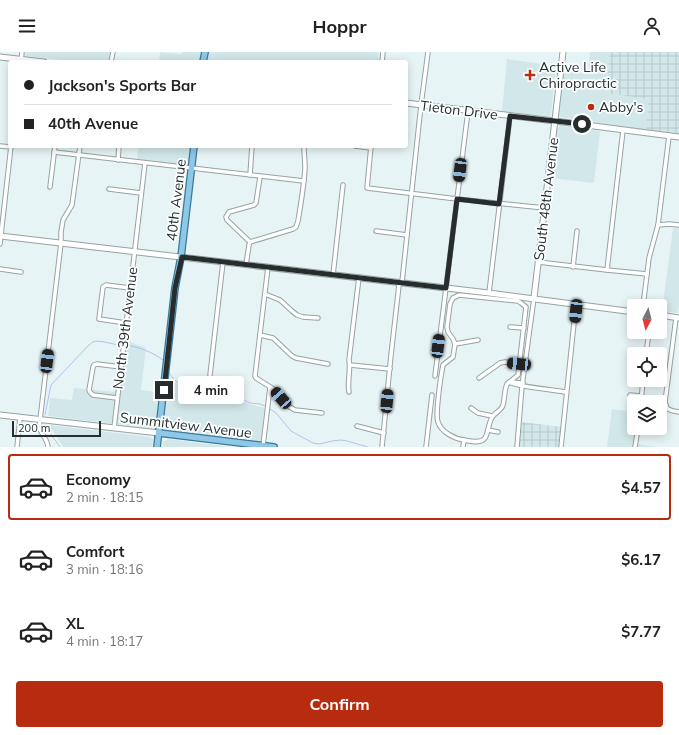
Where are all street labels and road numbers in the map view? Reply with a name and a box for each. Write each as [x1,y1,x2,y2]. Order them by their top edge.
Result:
street label: Tieton Drive [419,96,499,124]
street label: South 48th Avenue [530,136,562,262]
street label: 40th Avenue [162,158,190,242]
street label: North 39th Avenue [109,266,141,390]
street label: Summitview Avenue [119,408,253,442]

